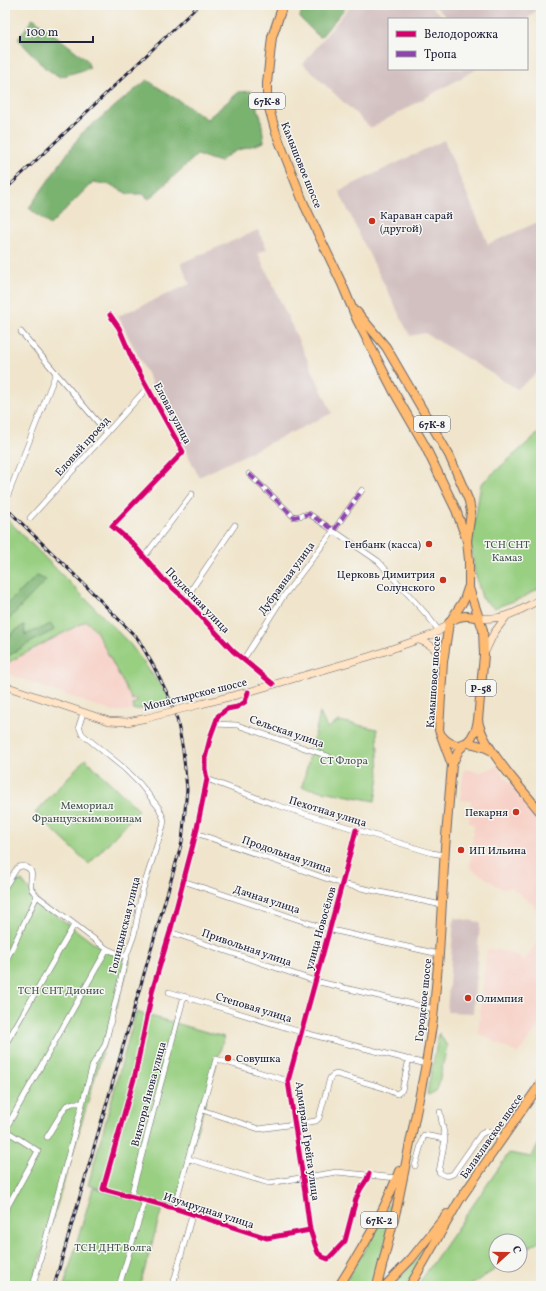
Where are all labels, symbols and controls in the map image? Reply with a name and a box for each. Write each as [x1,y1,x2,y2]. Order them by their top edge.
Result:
scale bar [20,18,93,44]
legend [388,18,528,70]
text: 100 m [26,25,59,41]
text: Велодорожка [424,27,498,43]
text: Тропа [424,47,457,63]
road number: 67К-8 [249,93,285,109]
street label: Камышовое шоссе [276,120,325,211]
place label: Караван сарай (другой) [380,209,453,237]
marker: Караван сарай (другой) [367,216,377,226]
street label: Еловая улица [149,380,194,448]
street label: Еловый проезд [52,413,114,480]
road number: 67К-8 [414,416,450,432]
place label: Генбанк (касса) [345,538,421,553]
park label: ТСН СНТ Камаз [484,538,530,566]
street label: Дубравная улица [256,539,319,619]
marker: Генбанк (касса) [424,539,434,549]
street label: Подлесная улица [161,565,233,638]
place label: Церковь Димитрия Солунского [337,568,435,596]
marker: Церковь Димитрия Солунского [438,575,448,585]
street label: Камышовое шоссе [424,636,445,729]
street label: Монастырское шоссе [142,675,249,716]
road number: Р-58 [466,680,496,696]
street label: Сельская улица [247,713,326,752]
park label: СТ Флора [320,754,369,769]
street label: Пехотная улица [287,793,369,832]
park label: Мемориал Французским воинам [32,799,142,827]
place label: Пекарня [465,806,508,821]
marker: Пекарня [511,807,521,817]
street label: Продольная улица [240,833,334,878]
place label: ИП Ильина [469,844,527,859]
marker: ИП Ильина [456,845,466,855]
street label: Голицынская улица [106,875,145,976]
street label: Дачная улица [231,883,302,918]
street label: улица Новосёлов [302,885,341,972]
street label: Привольная улица [199,926,294,971]
street label: Городское шоссе [413,958,436,1042]
park label: ТСН СНТ Дионис [18,984,104,999]
street label: Степовая улица [214,990,294,1027]
place label: Олимпия [476,992,523,1007]
marker: Олимпия [463,993,473,1003]
street label: Виктора Янова улица [128,1040,171,1148]
place label: Совушка [236,1052,281,1067]
marker: Совушка [223,1053,233,1063]
street label: Адмирала Грейга улица [291,1081,322,1202]
street label: Балаклавское шоссе [457,1091,527,1182]
street label: Изумрудная улица [161,1190,256,1233]
road number: 67К-2 [361,1212,397,1228]
north arrow [488,1233,528,1273]
park label: ТСН ДНТ Волга [74,1241,152,1256]
text: С [508,1244,524,1256]

